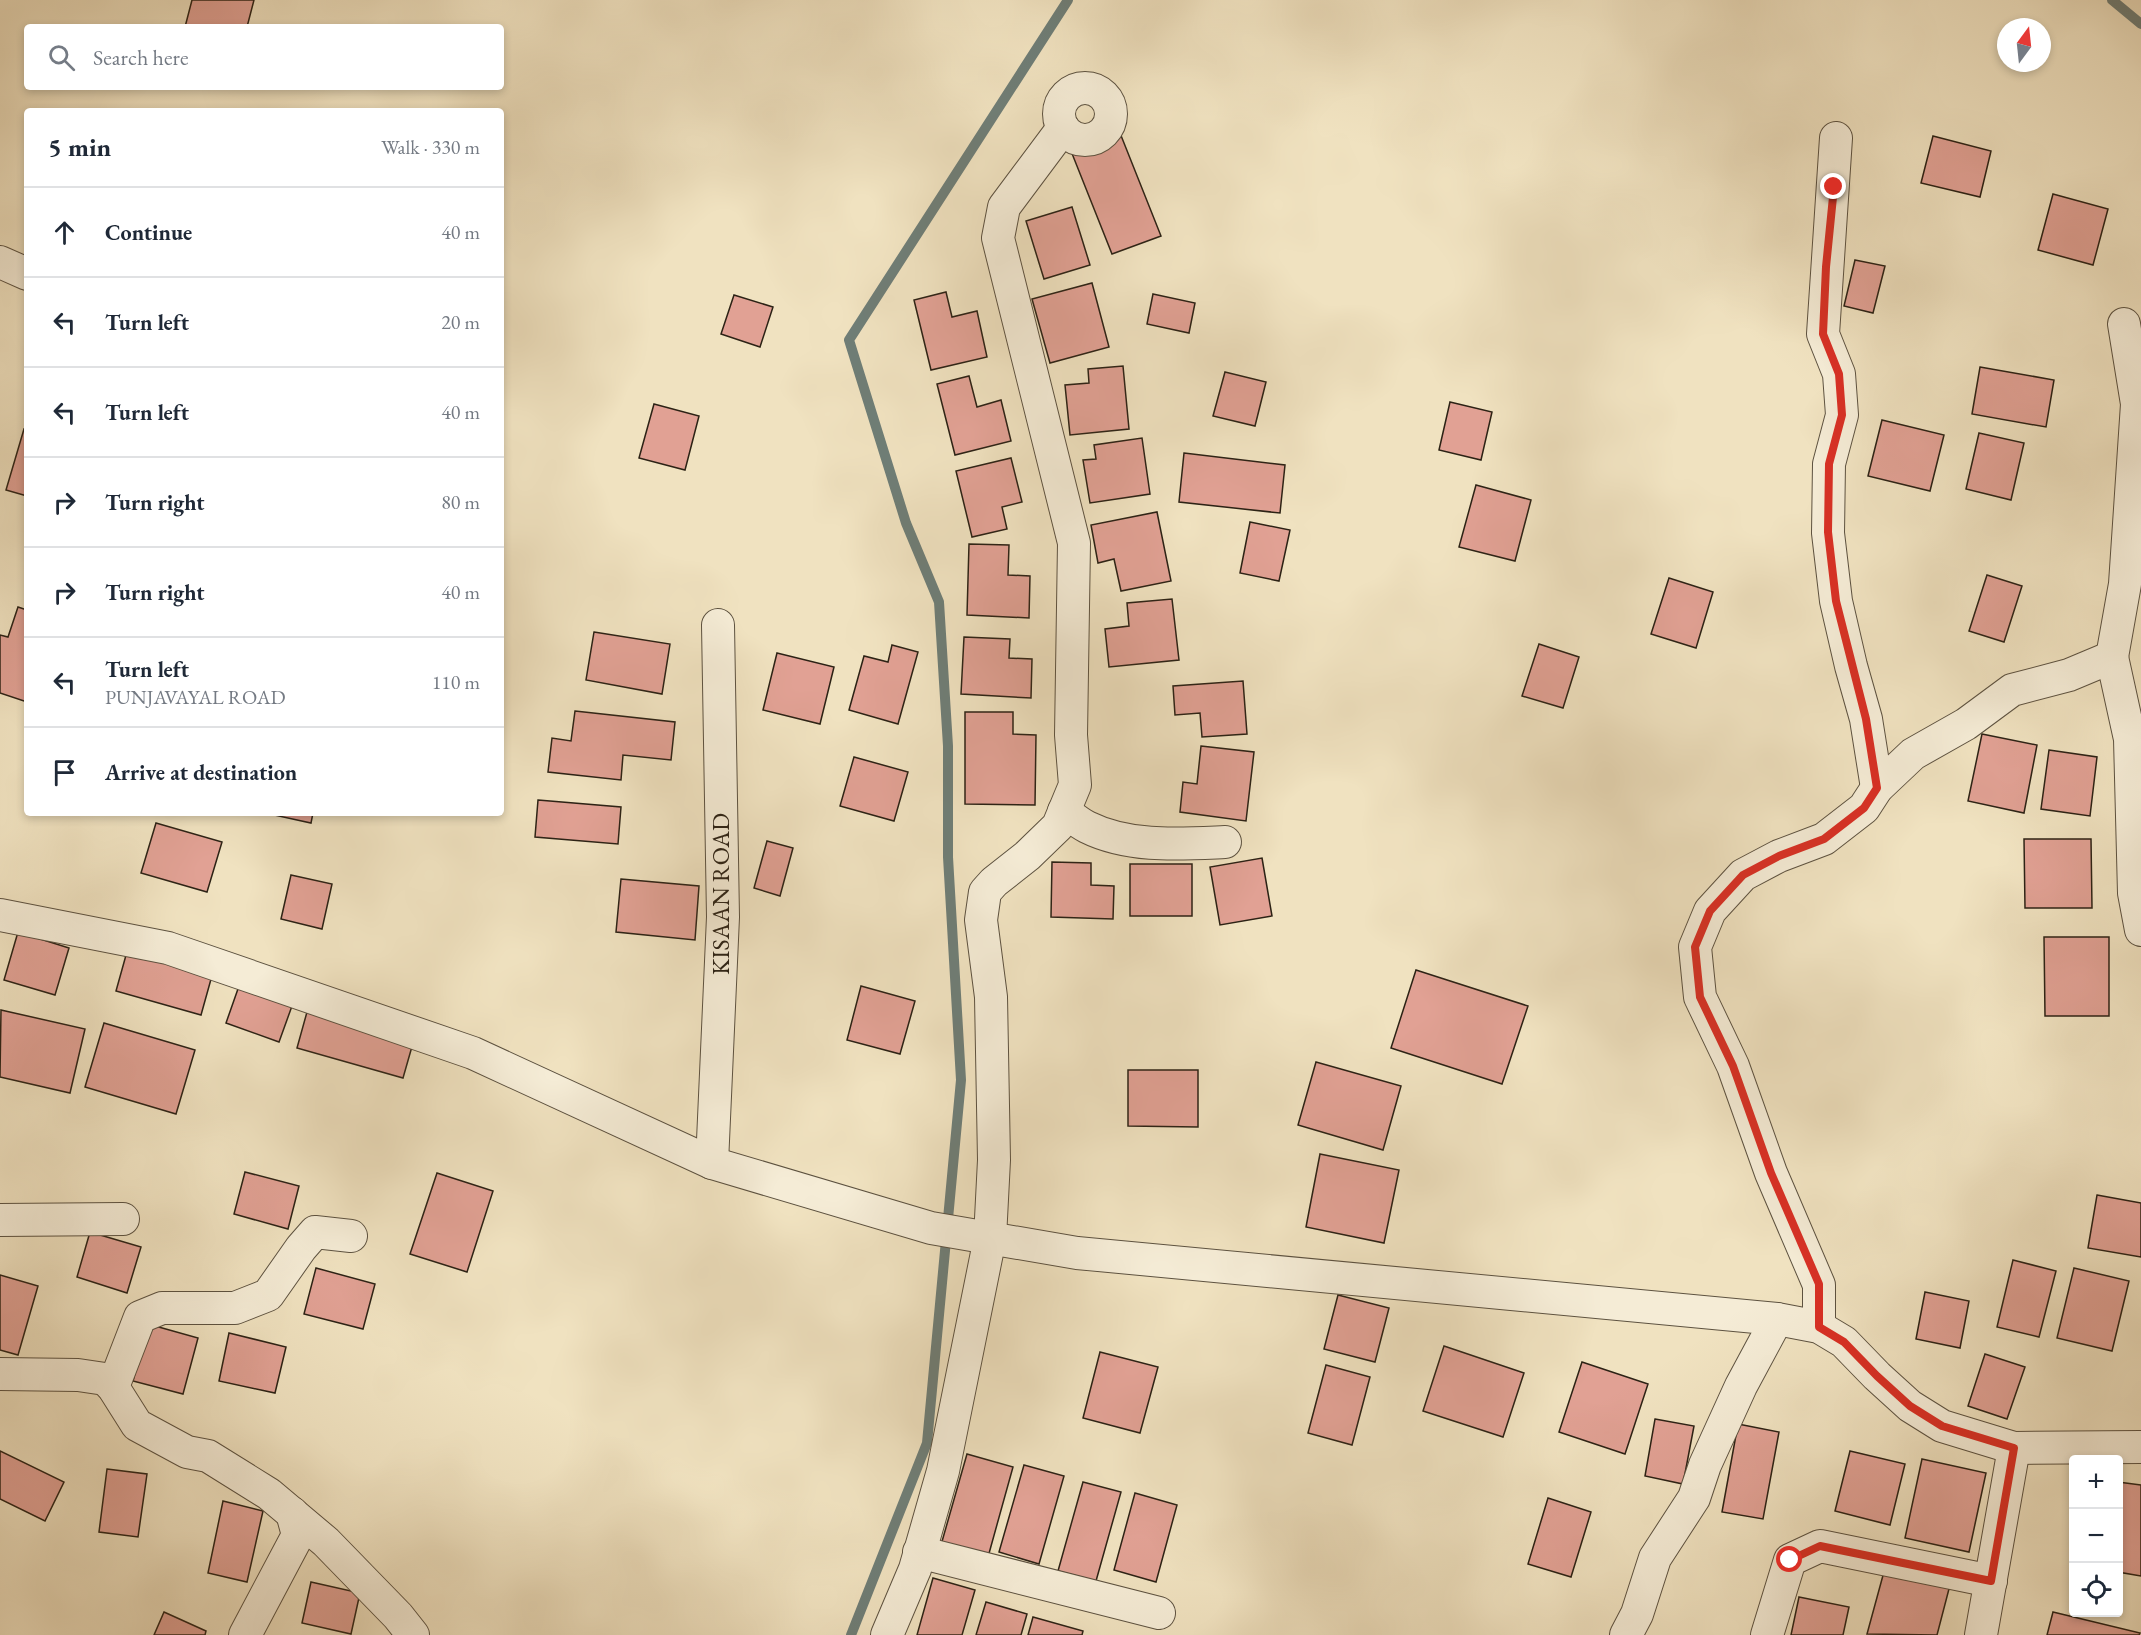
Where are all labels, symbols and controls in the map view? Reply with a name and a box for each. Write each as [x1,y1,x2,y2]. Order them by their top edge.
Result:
north arrow [1997,18,2051,72]
search box [24,24,504,90]
icon: search [45,41,78,74]
text: Search here [93,43,188,72]
text: 5 min [48,130,111,164]
text: Walk · 330 m [381,134,480,160]
route end [1820,173,1846,199]
icon: ahead [48,216,81,249]
text: Continue [105,218,192,247]
text: 40 m [441,219,480,245]
icon: left [48,306,81,339]
text: Turn left [105,308,189,337]
text: 20 m [441,309,480,335]
icon: left [48,396,81,429]
text: Turn left [105,398,189,427]
text: 40 m [441,399,480,425]
icon: right [48,486,81,519]
text: Turn right [105,488,204,517]
text: 80 m [441,489,480,515]
icon: right [48,576,81,609]
text: Turn right [105,578,204,607]
text: 40 m [441,579,480,605]
text: Turn left [105,655,189,684]
icon: left [48,666,81,699]
text: 110 m [432,669,480,695]
text: PUNJAVAYAL ROAD [105,684,286,710]
icon: arrive [48,756,81,789]
text: Arrive at destination [105,758,297,787]
street label: KISAAN ROAD [705,813,736,975]
map controls [2069,1455,2123,1617]
button: + [2069,1455,2123,1509]
button: − [2069,1509,2123,1563]
route start [1776,1546,1802,1572]
button: locate [2069,1563,2123,1617]

